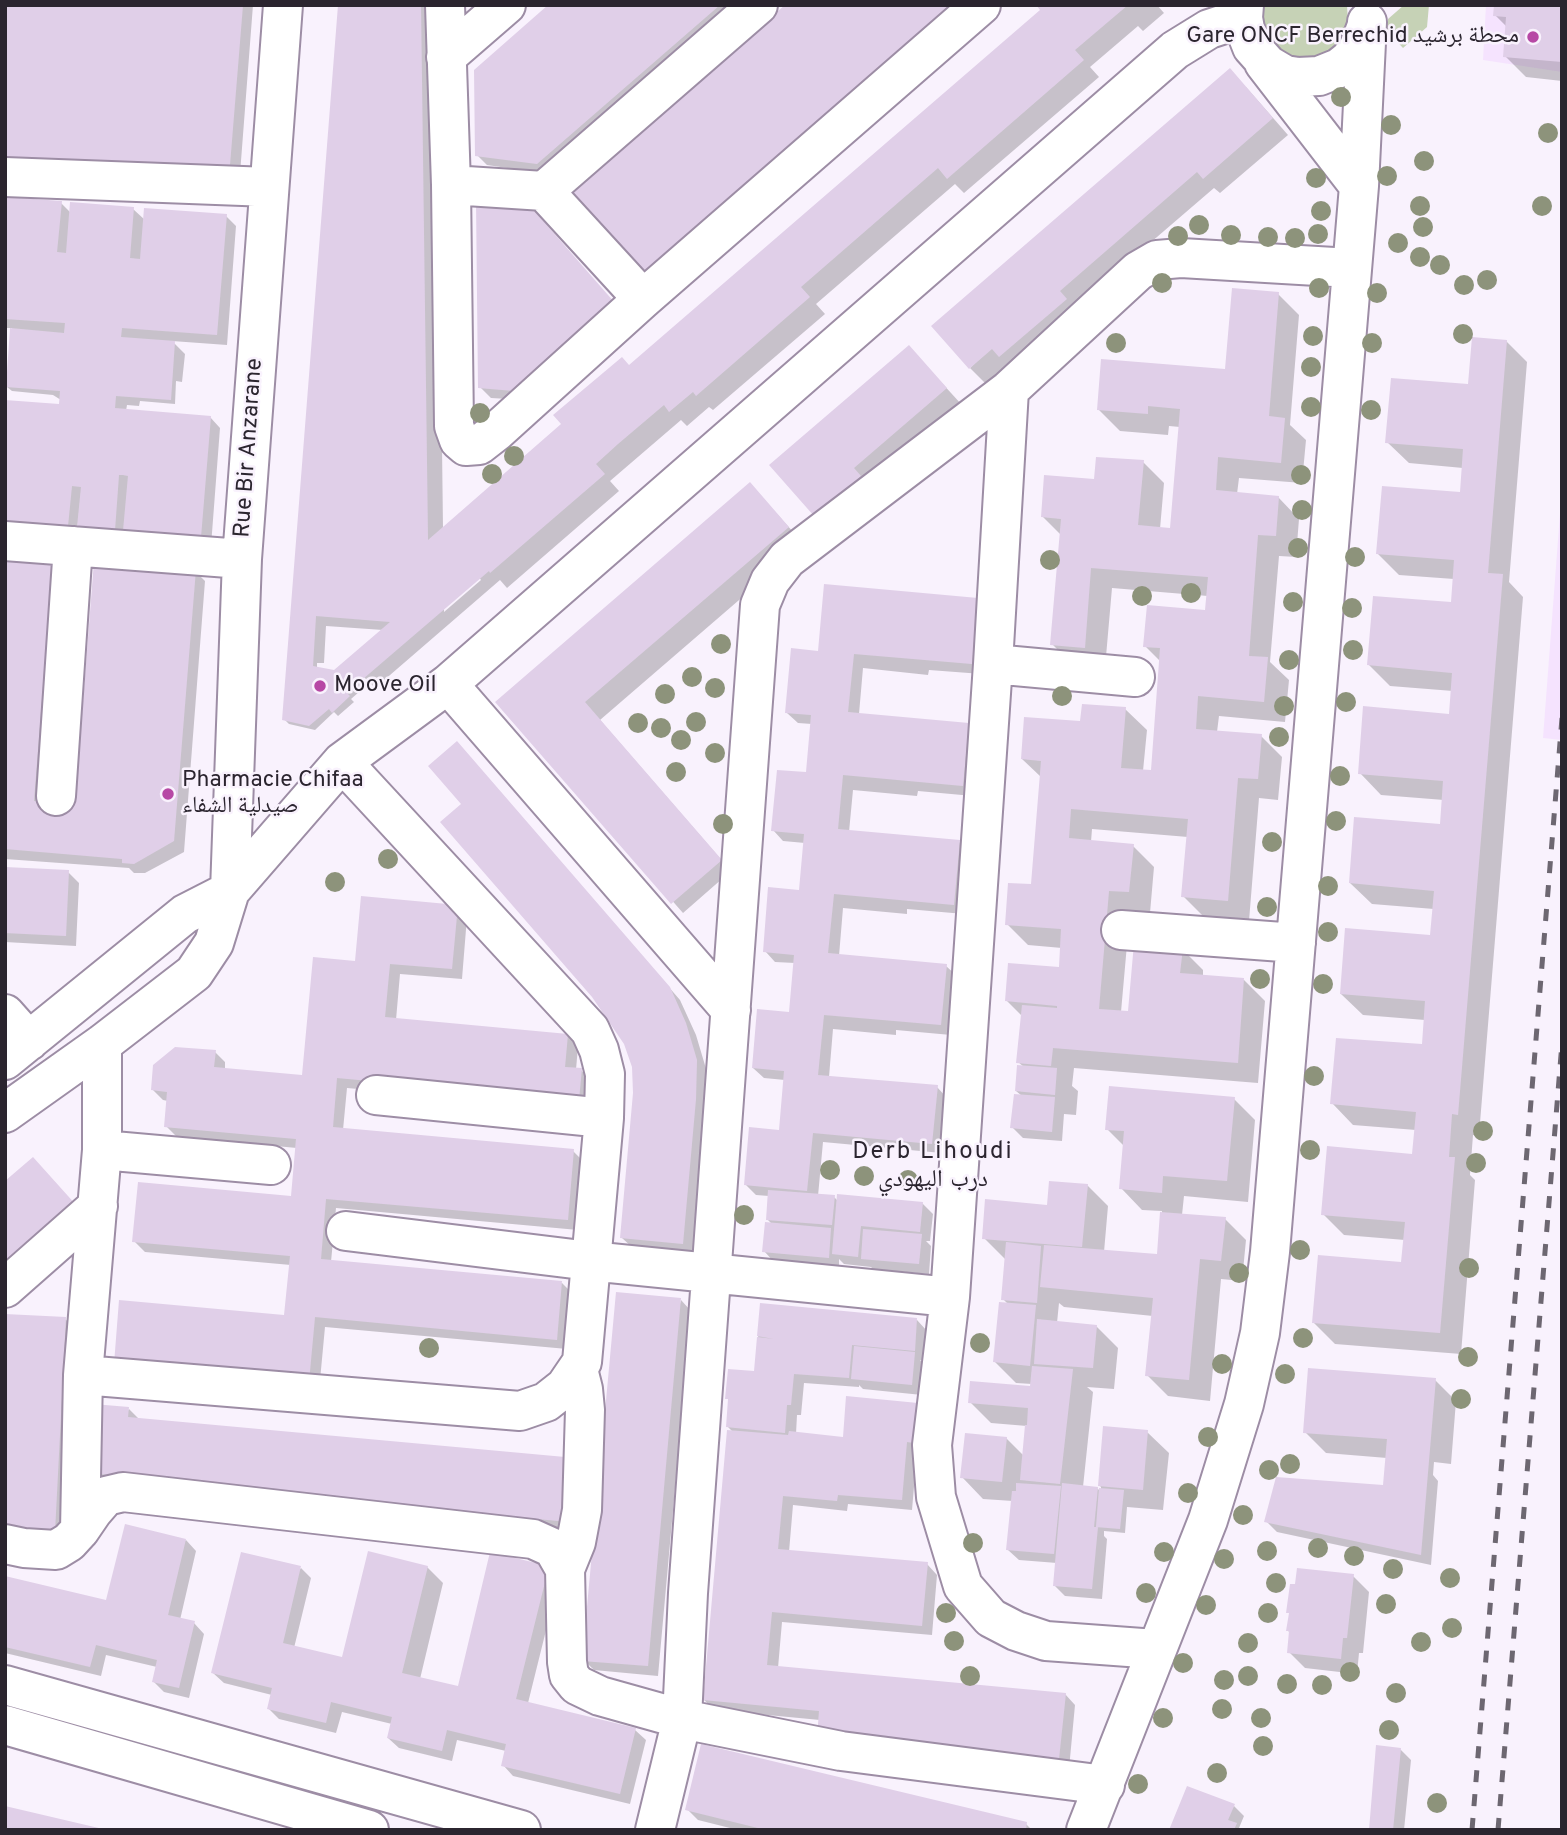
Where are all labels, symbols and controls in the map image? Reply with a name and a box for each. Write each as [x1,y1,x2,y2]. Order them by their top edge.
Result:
place label: Gare ONCF Berrechid محطة برشيد [1186,23,1519,51]
marker: Gare ONCF Berrechid محطة برشيد [1525,29,1541,45]
street label: Rue Bir Anzarane [230,357,270,539]
place label: Moove Oil [334,672,437,700]
marker: Moove Oil [312,678,328,694]
place label: Pharmacie Chifaa صيدلية الشفاء [182,767,364,821]
marker: Pharmacie Chifaa صيدلية الشفاء [160,786,176,802]
district label: Derb Lihoudi درب اليهودي [854,1139,1012,1195]

